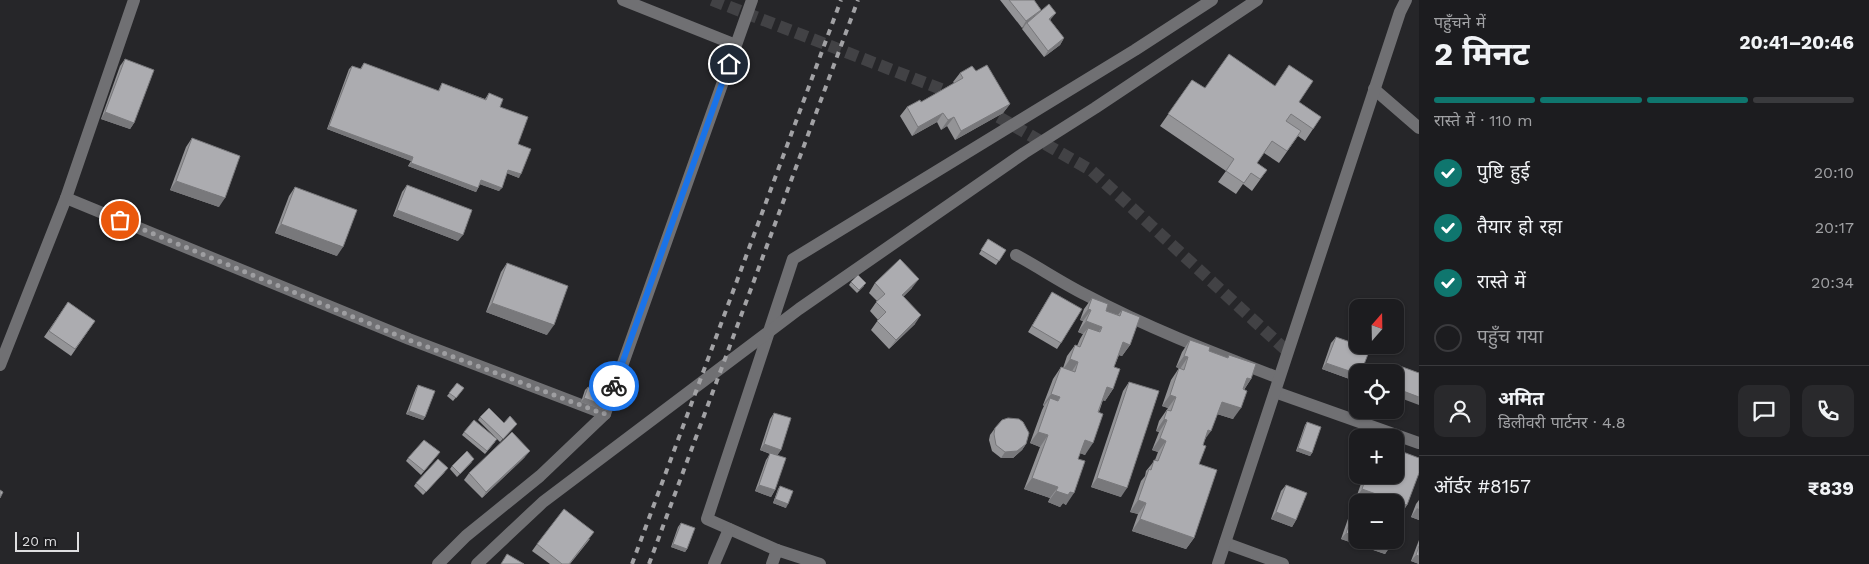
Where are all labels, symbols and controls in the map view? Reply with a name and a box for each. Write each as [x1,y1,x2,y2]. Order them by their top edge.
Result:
text: पहुँचने में [1434,13,1486,32]
text: 20:41–20:46 [1739,31,1854,54]
text: 2 मिनट [1434,35,1529,73]
pin [708,43,750,85]
icon: home [715,50,743,78]
text: रास्ते में · 110 m [1434,111,1532,130]
icon: check [1434,159,1462,187]
text: पुष्टि हुई [1477,160,1530,183]
text: 20:10 [1814,163,1854,182]
pin [99,199,141,241]
icon: bag [106,206,134,234]
icon: check [1434,214,1462,242]
text: तैयार हो रहा [1477,215,1562,238]
text: 20:17 [1815,218,1854,237]
icon: check [1434,269,1462,297]
text: रास्ते में [1477,270,1526,293]
text: 20:34 [1811,273,1854,292]
north arrow [1349,299,1404,354]
map controls [1349,299,1404,549]
text: पहुँच गया [1477,325,1543,348]
courier [589,361,639,411]
button: locate [1349,364,1404,419]
icon: bike [600,372,628,400]
button: person [1434,385,1486,437]
button: chat [1738,385,1790,437]
button: phone [1802,385,1854,437]
text: अमित [1498,387,1544,410]
text: डिलीवरी पार्टनर · 4.8 [1498,413,1626,432]
button: + [1349,429,1404,484]
text: ऑर्डर #8157 [1434,475,1531,498]
text: ₹839 [1808,477,1854,500]
button: − [1349,494,1404,549]
scale bar [15,529,79,552]
text: 20 m [22,533,57,549]

